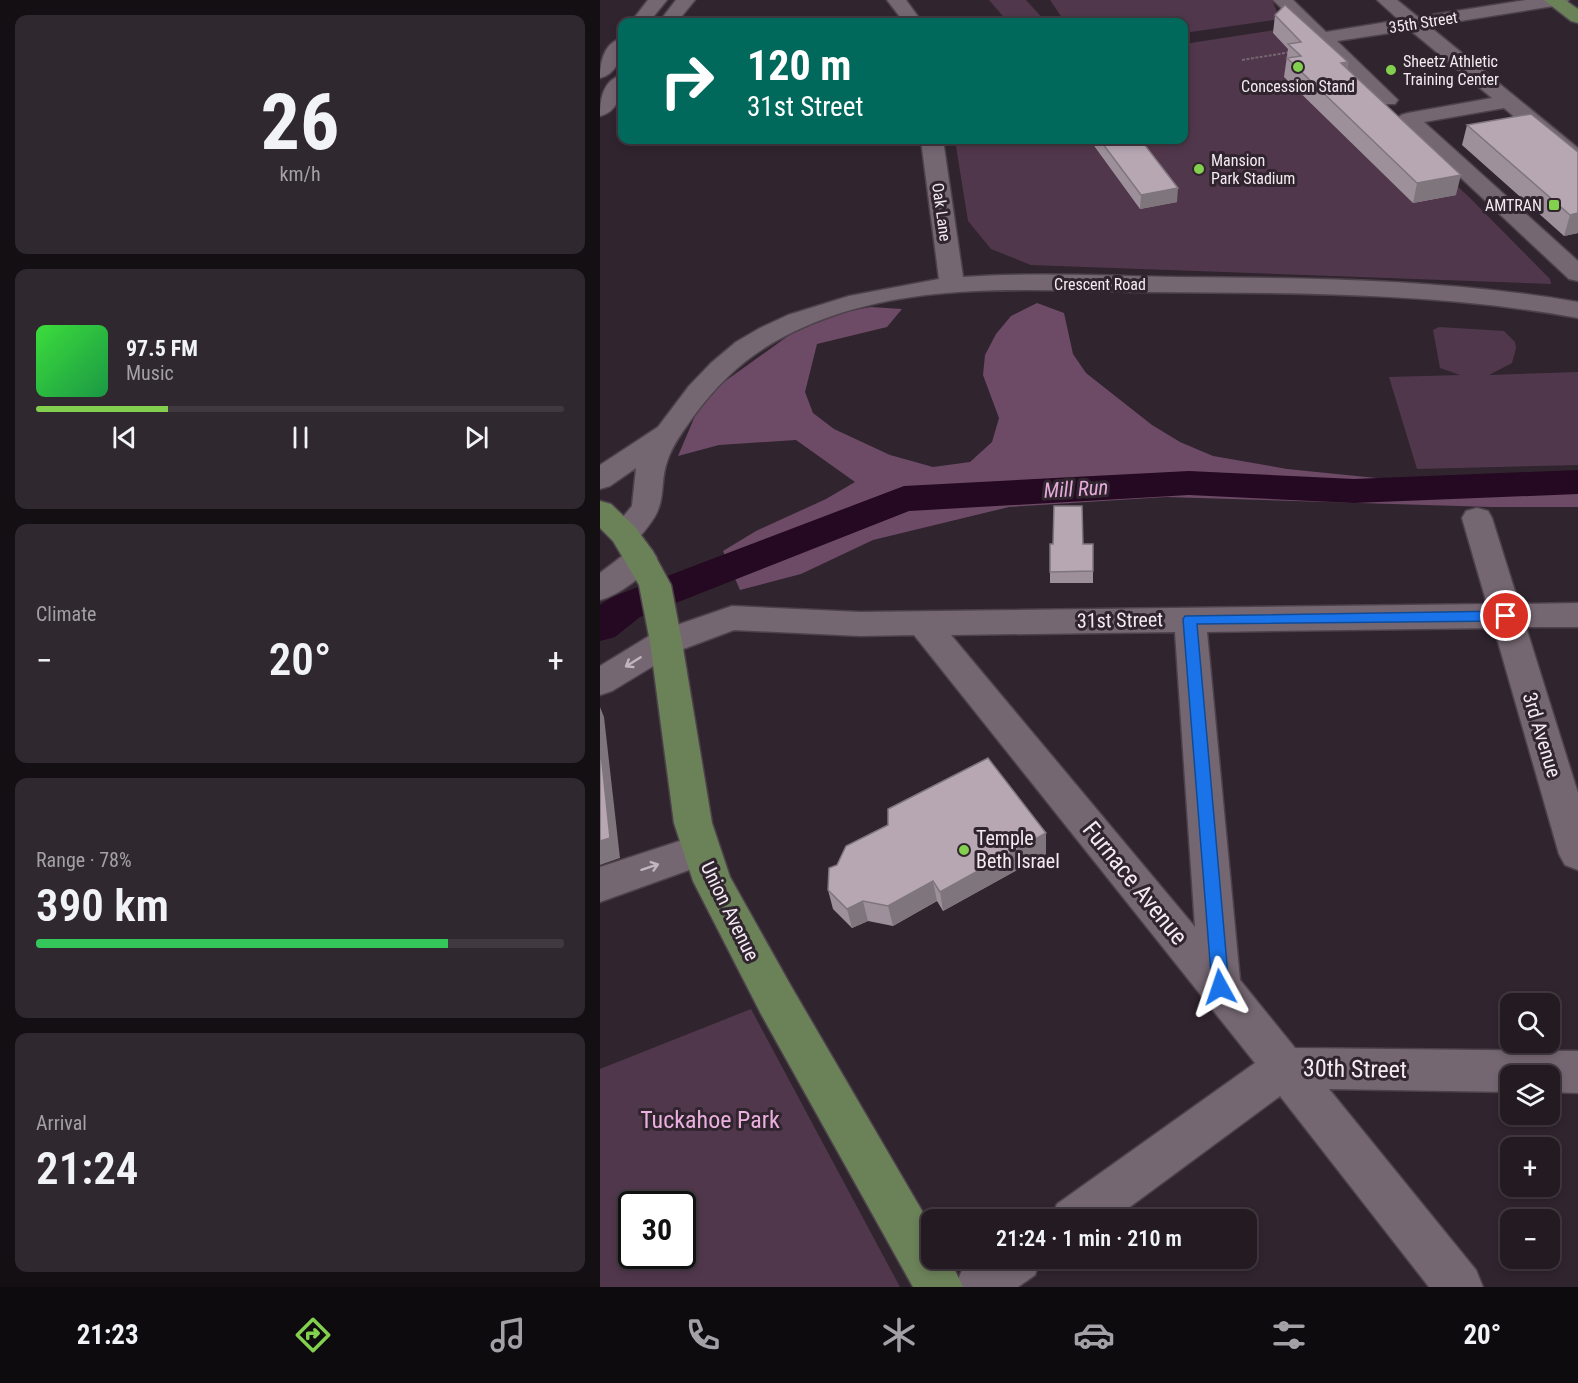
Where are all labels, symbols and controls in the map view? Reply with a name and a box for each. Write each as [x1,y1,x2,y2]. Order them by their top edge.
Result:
street label: 35th Street [1387,8,1459,37]
text: 120 m [747,41,852,90]
icon: right [648,42,726,120]
place label: Sheetz Athletic Training Center [1403,52,1499,89]
marker: Concession Stand [1291,60,1305,74]
marker: Sheetz Athletic Training Center [1384,63,1398,77]
text: 26 [261,77,339,168]
place label: Concession Stand [1241,77,1355,96]
text: 31st Street [747,91,863,123]
place label: Mansion Park Stadium [1211,151,1295,188]
text: km/h [279,162,321,186]
marker: Mansion Park Stadium [1192,162,1206,176]
street label: Oak Lane [928,182,955,242]
place label: AMTRAN [1485,196,1542,215]
marker: AMTRAN [1547,198,1561,212]
street label: Crescent Road [1054,275,1146,294]
text: 97.5 FM [126,336,198,361]
text: Music [126,361,174,385]
icon: previous [108,421,141,454]
icon: pause [284,421,317,454]
icon: next [460,421,493,454]
water label: Mill Run [1043,475,1109,503]
pin [1480,590,1531,641]
icon: arrive [1489,599,1522,632]
text: Climate [36,602,96,626]
street label: 31st Street [1077,607,1163,633]
text: 20° [269,633,331,686]
text: − [36,641,53,680]
text: + [548,641,564,680]
one-way arrow [625,657,642,669]
street label: 3rd Avenue [1518,689,1566,781]
street label: Furnace Avenue [1077,816,1193,950]
place label: Temple Beth Israel [976,826,1060,873]
marker: Temple Beth Israel [957,843,971,857]
text: Range · 78% [36,848,132,872]
street label: Union Avenue [696,857,764,965]
one-way arrow [640,860,659,871]
text: 390 km [36,879,169,932]
position arrow [1188,955,1252,1019]
map controls [1500,993,1560,1269]
button: search [1500,993,1560,1053]
street label: 30th Street [1303,1054,1407,1084]
button: layers [1500,1065,1560,1125]
park label: Tuckahoe Park [640,1106,780,1134]
text: Arrival [36,1111,87,1135]
button: + [1500,1137,1560,1197]
text: 21:24 [36,1142,138,1195]
speed limit sign: 30 [618,1191,696,1269]
button: − [1500,1209,1560,1269]
text: 21:24 · 1 min · 210 m [996,1226,1182,1251]
icon: directions [292,1314,334,1356]
icon: music [487,1314,529,1356]
icon: phone [682,1314,724,1356]
icon: climate [878,1314,920,1356]
icon: car [1073,1314,1115,1356]
icon: filters [1268,1314,1310,1356]
text: 21:23 [77,1319,139,1351]
text: 20° [1463,1319,1501,1351]

